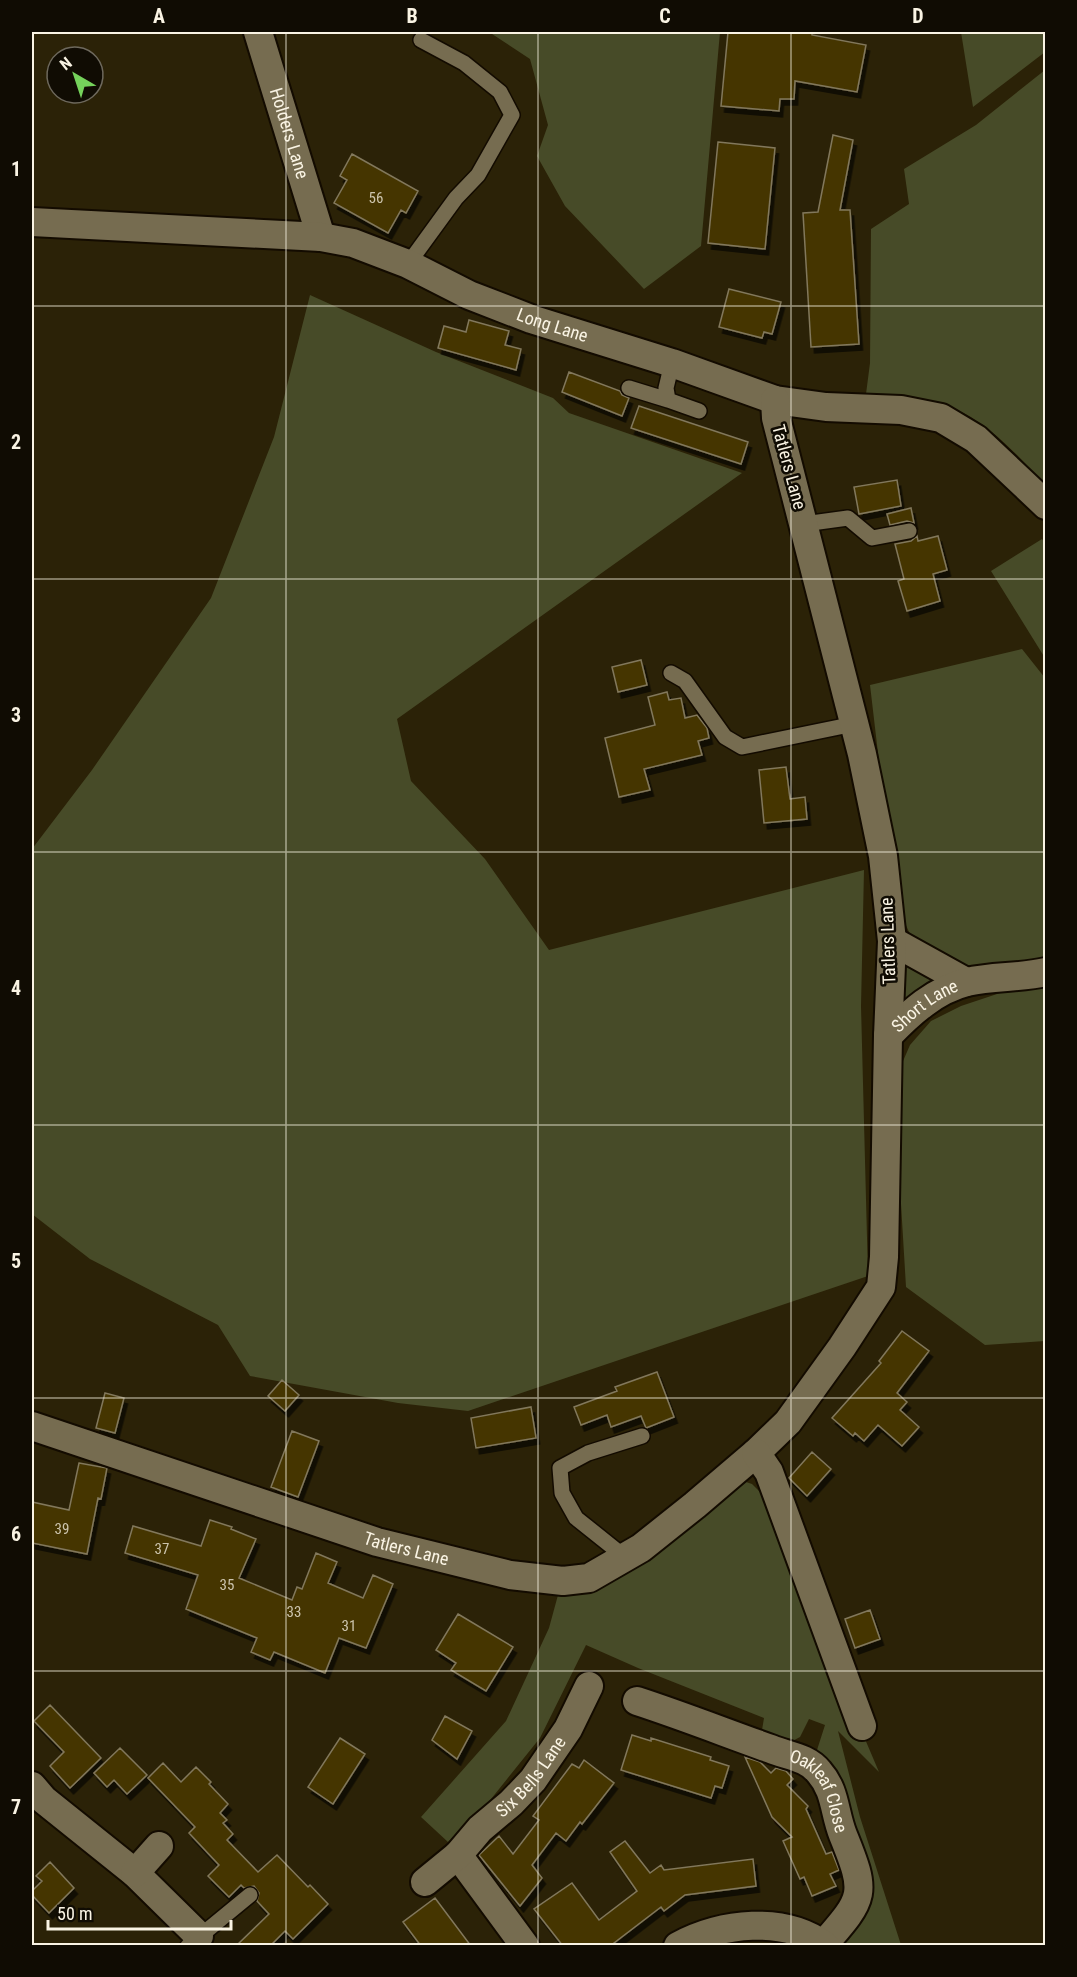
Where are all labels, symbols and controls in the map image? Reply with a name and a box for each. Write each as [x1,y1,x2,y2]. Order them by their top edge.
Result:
text: A [153,4,165,28]
text: B [406,4,418,28]
text: C [659,4,671,28]
text: D [912,4,924,28]
north arrow [45,45,105,105]
text: N [56,53,76,74]
street label: Holders Lane [266,85,313,181]
text: 1 [11,157,21,181]
house number: 56 [369,189,383,207]
street label: Long Lane [514,303,591,346]
street label: Tatlers Lane [768,422,811,512]
text: 2 [11,430,21,454]
text: 3 [11,703,21,727]
street label: Tatlers Lane [875,897,900,985]
street label: Short Lane [887,975,961,1036]
text: 4 [11,976,21,1000]
text: 5 [11,1249,21,1273]
house number: 39 [55,1520,69,1538]
text: 6 [11,1522,21,1546]
street label: Tatlers Lane [361,1527,451,1569]
house number: 37 [155,1540,169,1558]
house number: 35 [220,1576,234,1594]
house number: 33 [287,1603,301,1621]
house number: 31 [342,1617,356,1635]
street label: Six Bells Lane [491,1732,570,1821]
street label: Oakleaf Close [787,1745,852,1835]
text: 7 [11,1795,21,1819]
scale bar [48,1893,231,1931]
text: 50 m [57,1903,92,1924]

